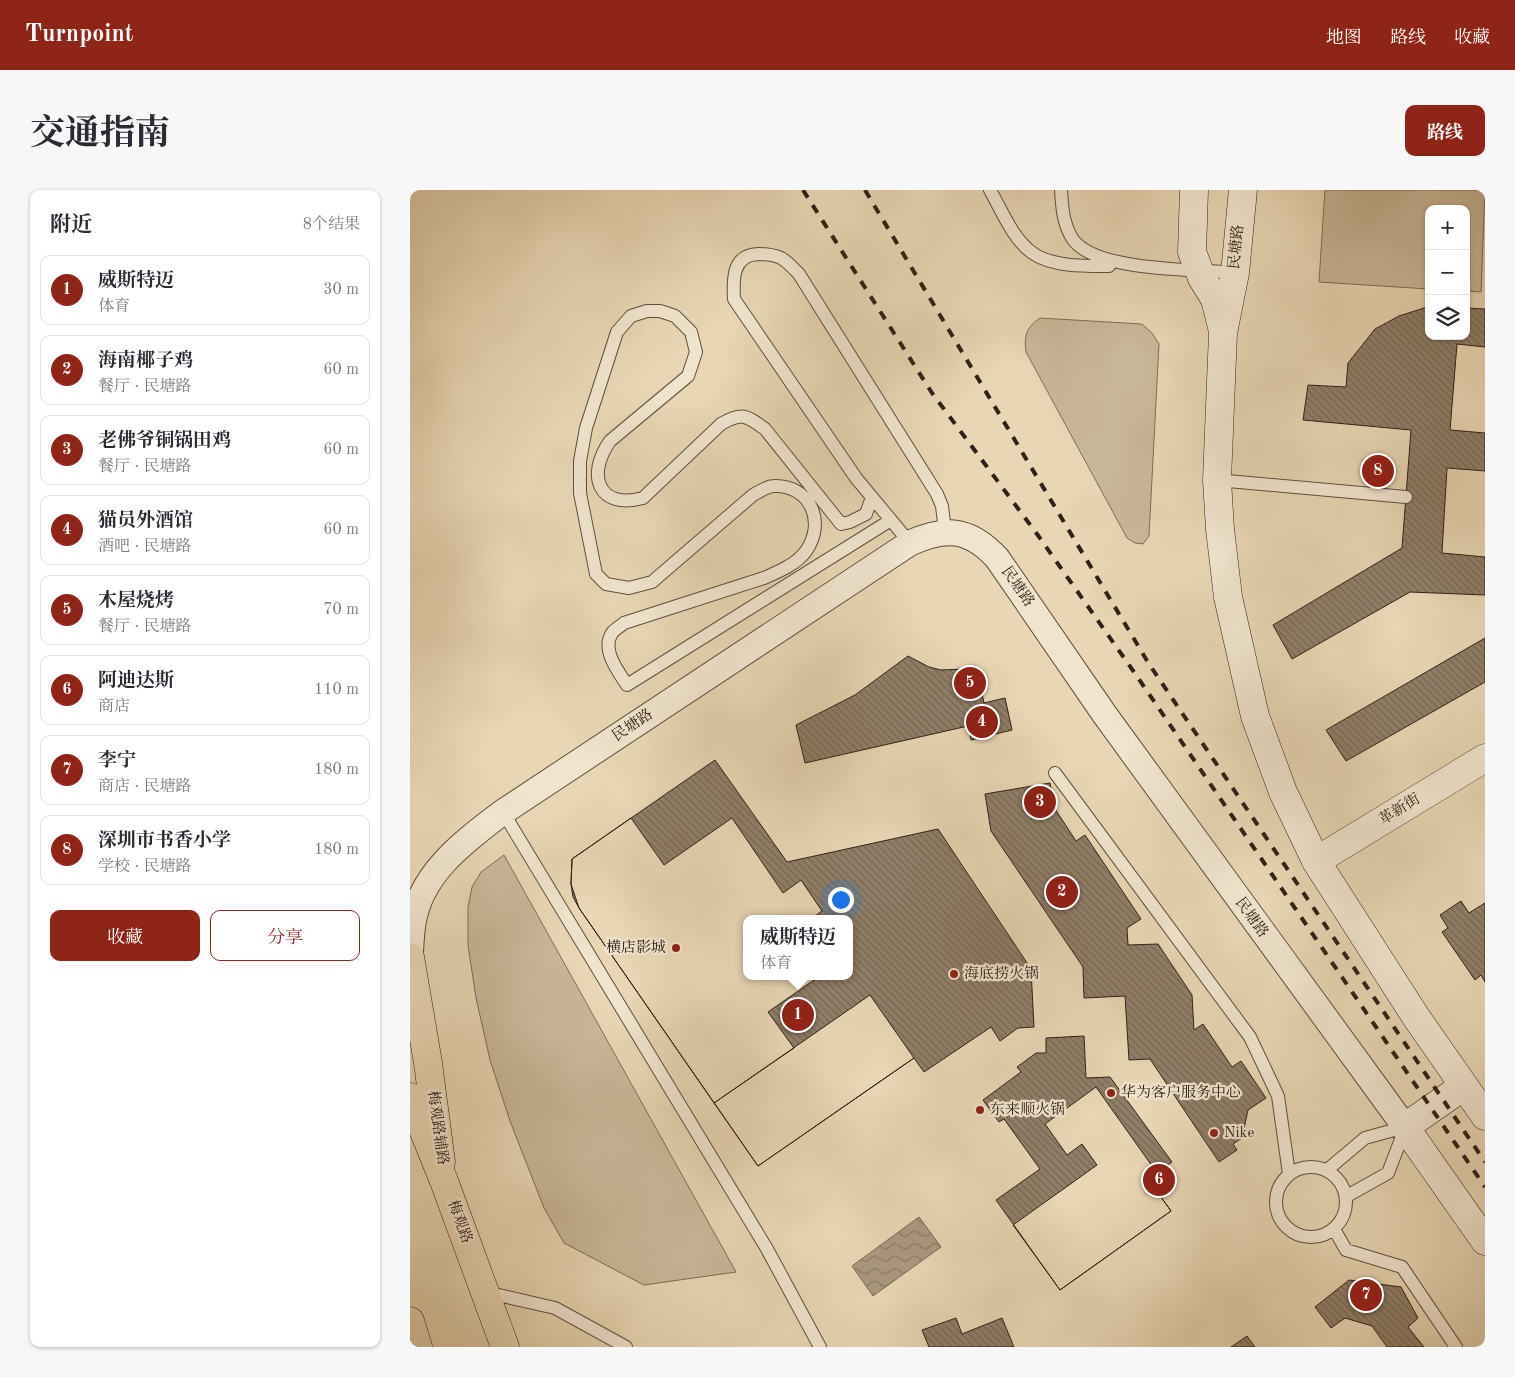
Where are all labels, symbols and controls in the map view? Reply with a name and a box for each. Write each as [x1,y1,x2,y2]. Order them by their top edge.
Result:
text: Turnpoint [25,23,133,47]
text: 地图 [1326,29,1362,47]
text: 路线 [1390,29,1426,47]
text: 收藏 [1454,29,1490,47]
button: 路线 [1405,105,1485,156]
text: 交通指南 [30,117,170,152]
map controls [1425,205,1470,340]
button: + [1425,205,1470,250]
text: 附近 [50,215,92,236]
text: 8个结果 [303,217,360,233]
street label: 民塘路 [1225,224,1247,270]
button: − [1425,250,1470,295]
text: 威斯特迈 [98,272,174,291]
text: 1 [62,282,72,298]
text: 30 m [323,282,359,298]
button: layers [1425,295,1470,340]
text: 体育 [98,299,130,315]
text: 海南椰子鸡 [98,352,193,371]
text: 2 [62,362,72,378]
text: 60 m [323,362,359,378]
text: 餐厅 · 民塘路 [98,379,191,395]
text: 老佛爷铜锅田鸡 [98,432,231,451]
text: 3 [62,442,72,458]
text: 60 m [323,442,359,458]
pin: 8 [1362,452,1394,490]
text: 餐厅 · 民塘路 [98,459,191,475]
text: 猫员外酒馆 [98,512,193,531]
text: 4 [62,522,72,538]
text: 60 m [323,522,359,538]
text: 酒吧 · 民塘路 [98,539,191,555]
street label: 民塘路 [998,563,1038,610]
text: 木屋烧烤 [98,592,174,611]
text: 5 [62,602,72,618]
text: 70 m [323,602,359,618]
text: 餐厅 · 民塘路 [98,619,191,635]
pin: 5 [954,664,986,702]
text: 阿迪达斯 [98,672,174,691]
text: 6 [62,682,72,698]
text: 110 m [314,682,359,698]
text: 商店 [98,699,130,715]
pin: 4 [966,703,998,741]
street label: 民塘路 [609,706,656,745]
text: 李宁 [98,752,136,771]
text: 7 [62,762,72,778]
text: 180 m [314,762,359,778]
text: 商店 · 民塘路 [98,779,191,795]
pin: 3 [1024,783,1056,821]
street label: 革新街 [1376,790,1423,828]
text: 深圳市书香小学 [98,832,231,851]
text: 8 [62,842,72,858]
text: 180 m [314,842,359,858]
text: 学校 · 民塘路 [98,859,191,875]
pin: 2 [1046,873,1078,911]
your location [828,887,854,913]
street label: 民塘路 [1232,894,1272,941]
button: 收藏 [50,910,200,961]
button: 分享 [210,910,360,961]
popup [743,915,853,980]
text: 威斯特迈 [760,929,836,948]
place label: 横店影城 [606,939,666,956]
marker: 横店影城 [670,942,682,954]
text: 体育 [760,956,792,972]
place label: 海底捞火锅 [964,965,1039,982]
marker: 海底捞火锅 [948,968,960,980]
pin: 1 [782,996,814,1034]
place label: 华为客户服务中心 [1121,1084,1241,1101]
marker: 华为客户服务中心 [1105,1087,1117,1099]
street label: 梅观路辅路 [424,1090,452,1166]
place label: 东来顺火锅 [990,1101,1065,1118]
marker: 东来顺火锅 [974,1104,986,1116]
place label: Nike [1224,1126,1254,1141]
marker: Nike [1208,1127,1220,1139]
pin: 6 [1143,1161,1175,1199]
street label: 梅观路 [444,1198,476,1246]
pin: 7 [1350,1276,1382,1314]

